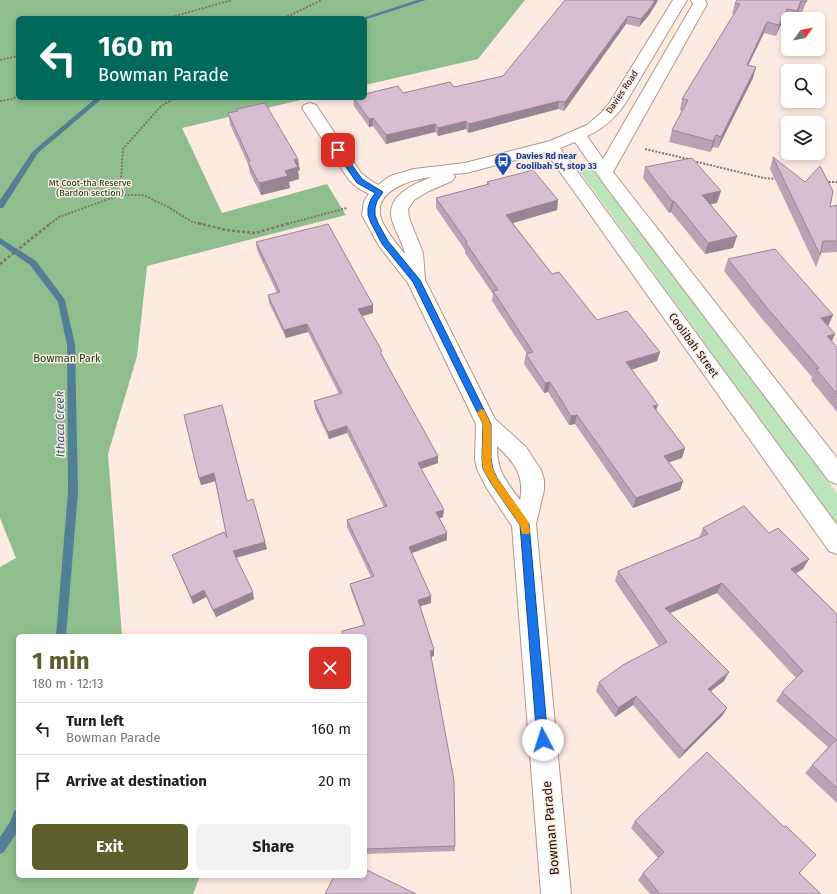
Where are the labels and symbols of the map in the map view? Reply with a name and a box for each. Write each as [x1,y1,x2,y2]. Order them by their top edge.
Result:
north arrow [781,12,825,56]
street label: Davies Road [604,69,640,115]
pin [321,133,355,167]
bus stop icon: Davies Rd near Coolibah St, stop 33 [493,151,513,176]
place label: Davies Rd near Coolibah St, stop 33 [516,151,597,171]
park label: Mt Coot-tha Reserve (Bardon section) [49,178,131,198]
street label: Coolibah Street [666,310,721,380]
park label: Bowman Park [33,352,101,365]
water label: Ithaca Creek [52,390,68,457]
position arrow [522,719,564,761]
street label: Bowman Parade [539,780,562,876]

